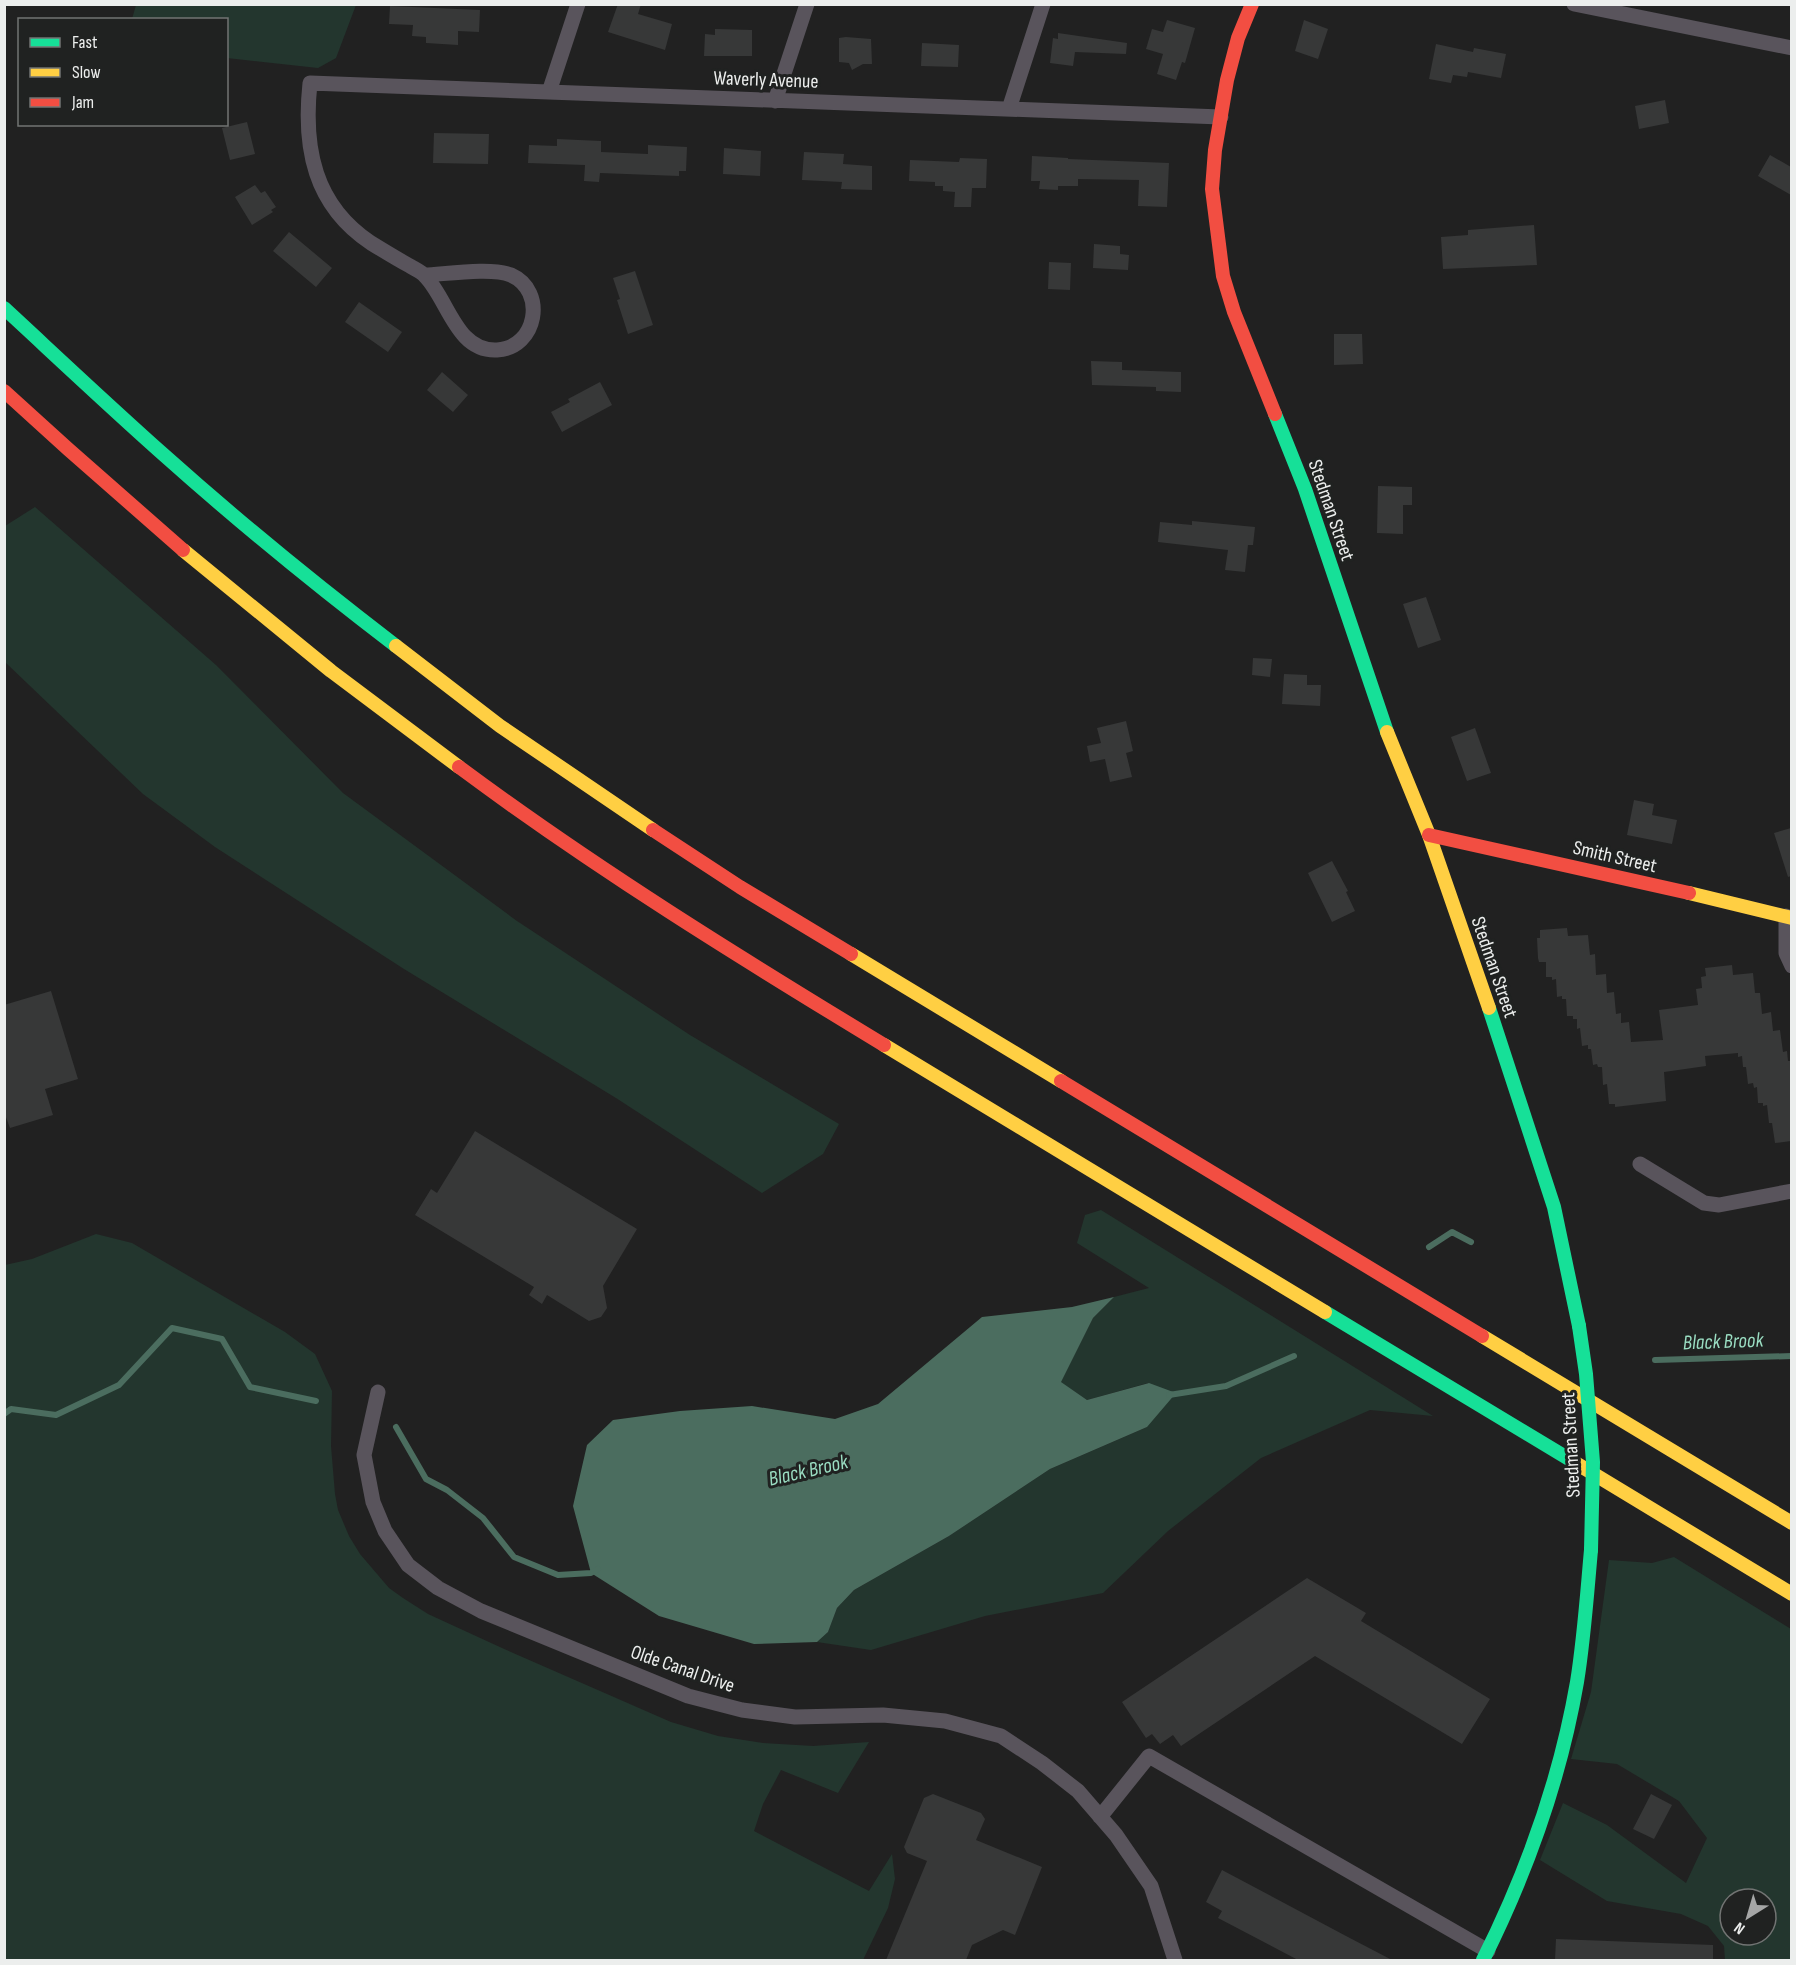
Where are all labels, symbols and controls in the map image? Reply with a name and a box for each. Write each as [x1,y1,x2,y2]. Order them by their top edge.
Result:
legend [18,18,228,126]
text: Fast [72,32,98,53]
text: Slow [72,62,101,83]
street label: Waverly Avenue [713,66,819,94]
text: Jam [71,92,94,113]
street label: Stedman Street [1303,457,1360,564]
street label: Smith Street [1571,836,1659,878]
street label: Stedman Street [1466,914,1523,1021]
water label: Black Brook [1682,1328,1765,1355]
street label: Stedman Street [1556,1392,1586,1498]
water label: Black Brook [766,1449,851,1492]
street label: Olde Canal Drive [628,1640,738,1698]
north arrow [1718,1887,1778,1947]
text: N [1731,1918,1749,1938]

